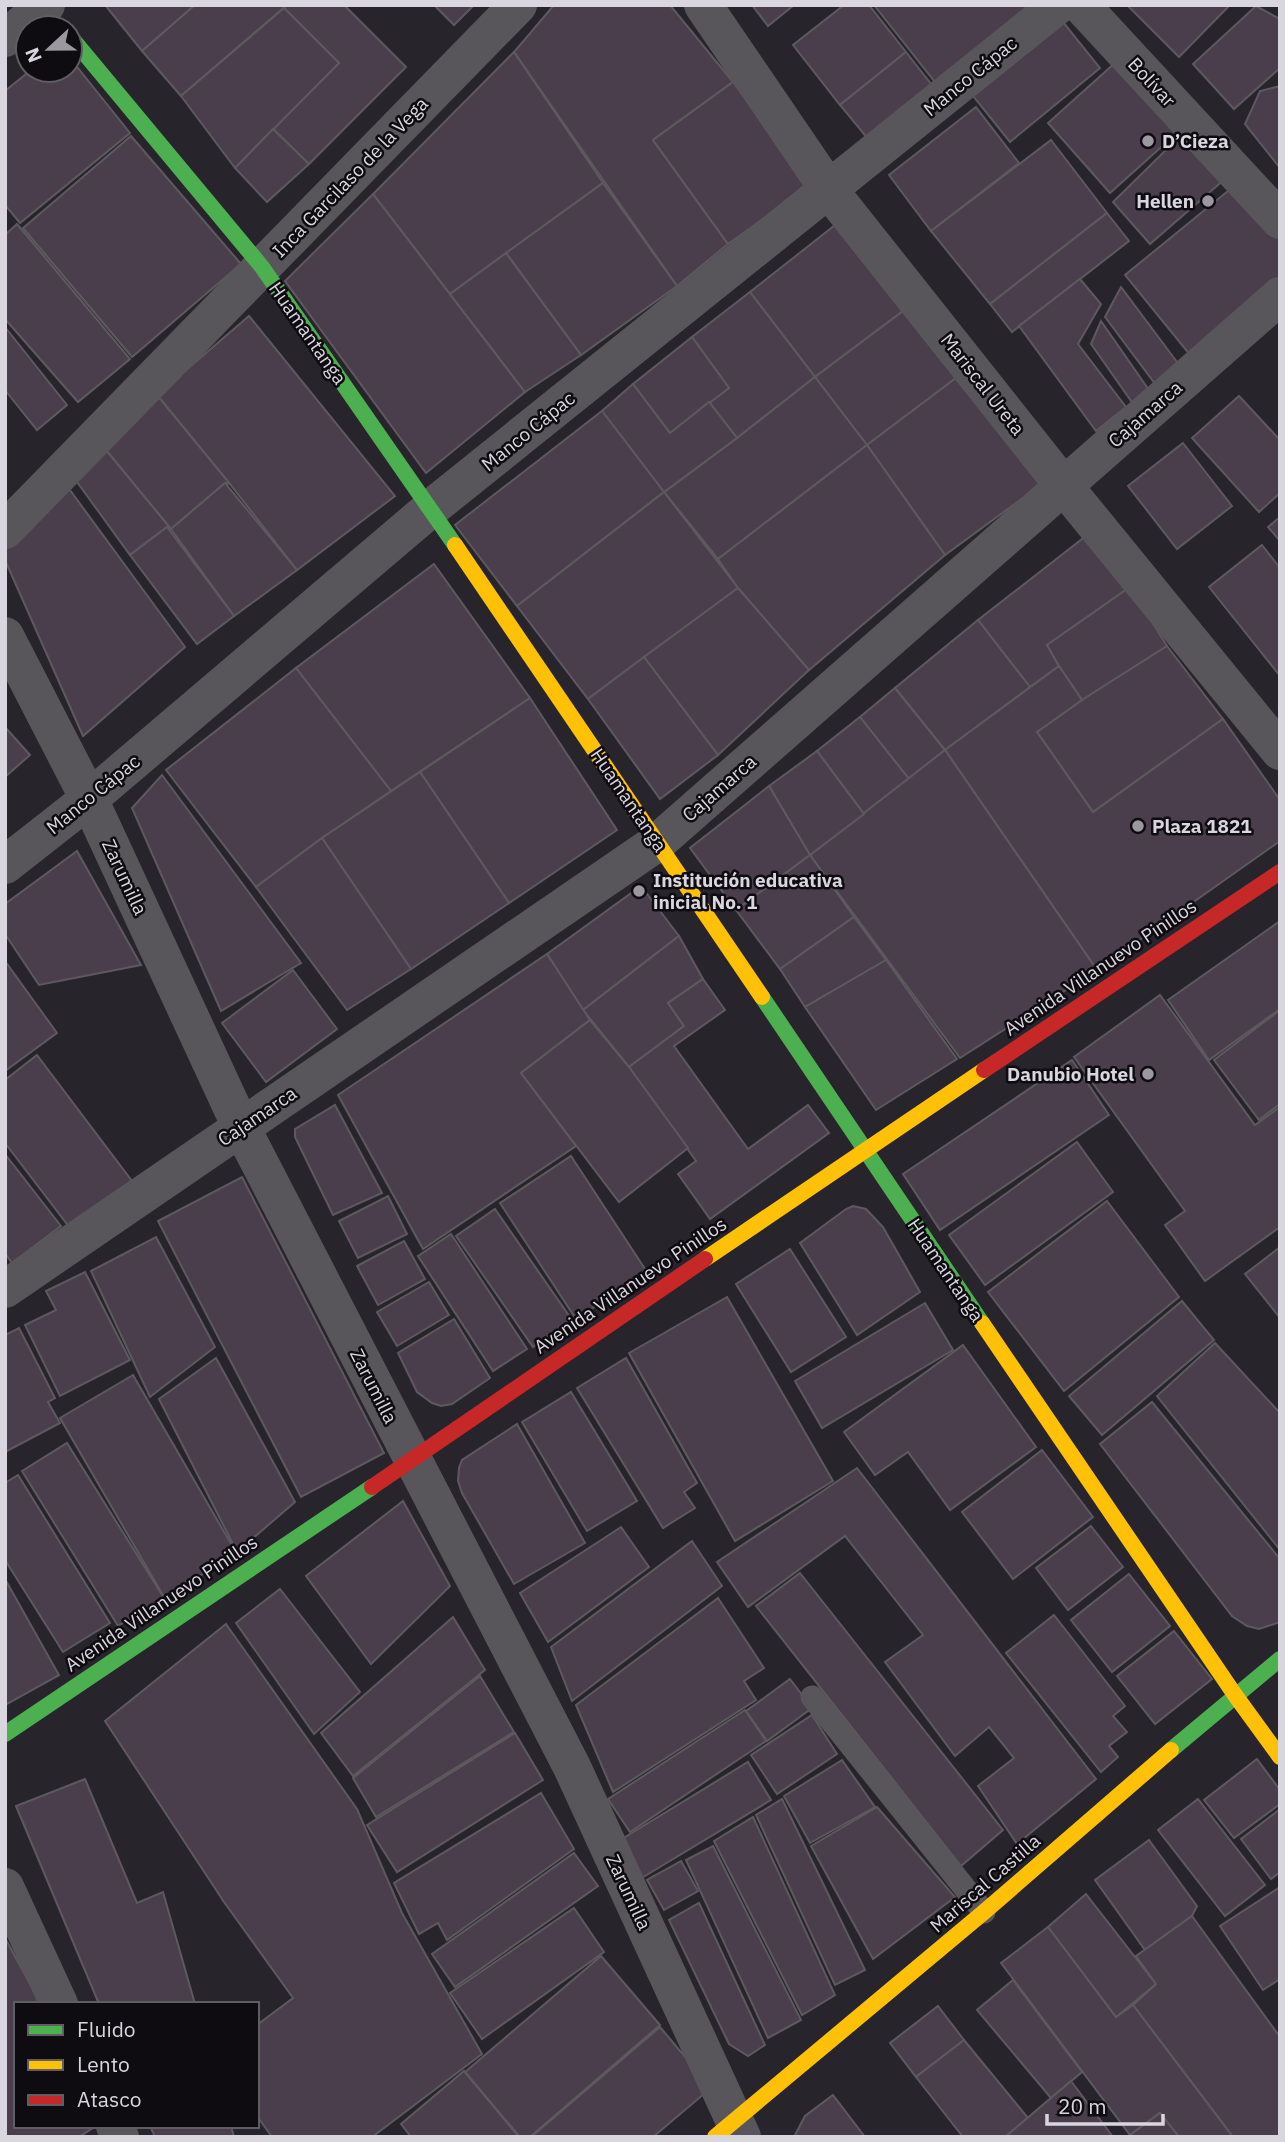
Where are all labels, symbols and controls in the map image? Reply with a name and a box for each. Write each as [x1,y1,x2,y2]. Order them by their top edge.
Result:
north arrow [14,14,84,84]
street label: Manco Cápac [918,31,1022,121]
text: N [20,44,47,66]
street label: Bolívar [1123,52,1181,112]
street label: Inca Garcilaso de la Vega [267,92,433,262]
place label: D’Cieza [1162,129,1229,153]
marker: D’Cieza [1140,133,1156,149]
place label: Hellen [1136,189,1194,213]
marker: Hellen [1200,193,1216,209]
street label: Huamantanga [264,277,352,389]
street label: Mariscal Ureta [936,328,1030,440]
street label: Cajamarca [1103,375,1187,453]
street label: Manco Cápac [476,386,580,476]
street label: Huamantanga [586,744,672,856]
street label: Manco Cápac [41,749,145,839]
street label: Cajamarca [677,749,761,827]
place label: Plaza 1821 [1152,814,1252,838]
marker: Plaza 1821 [1130,818,1146,834]
street label: Zarumilla [97,835,153,919]
place label: Institución educativa inicial No. 1 [653,868,843,914]
marker: Institución educativa inicial No. 1 [631,883,647,899]
street label: Avenida Villanuevo Pinillos [999,893,1201,1041]
place label: Danubio Hotel [1007,1062,1134,1086]
marker: Danubio Hotel [1140,1066,1156,1082]
street label: Cajamarca [213,1081,301,1151]
street label: Avenida Villanuevo Pinillos [529,1211,731,1359]
street label: Huamantanga [903,1214,989,1326]
street label: Zarumilla [345,1345,403,1427]
street label: Avenida Villanuevo Pinillos [60,1529,262,1677]
street label: Mariscal Castilla [925,1828,1045,1938]
street label: Zarumilla [601,1850,657,1934]
legend [14,2002,259,2128]
text: Fluido [77,2015,136,2043]
text: Lento [77,2050,130,2078]
scale bar [1047,2082,1162,2126]
text: Atasco [77,2085,141,2113]
text: 20 m [1058,2092,1107,2120]

